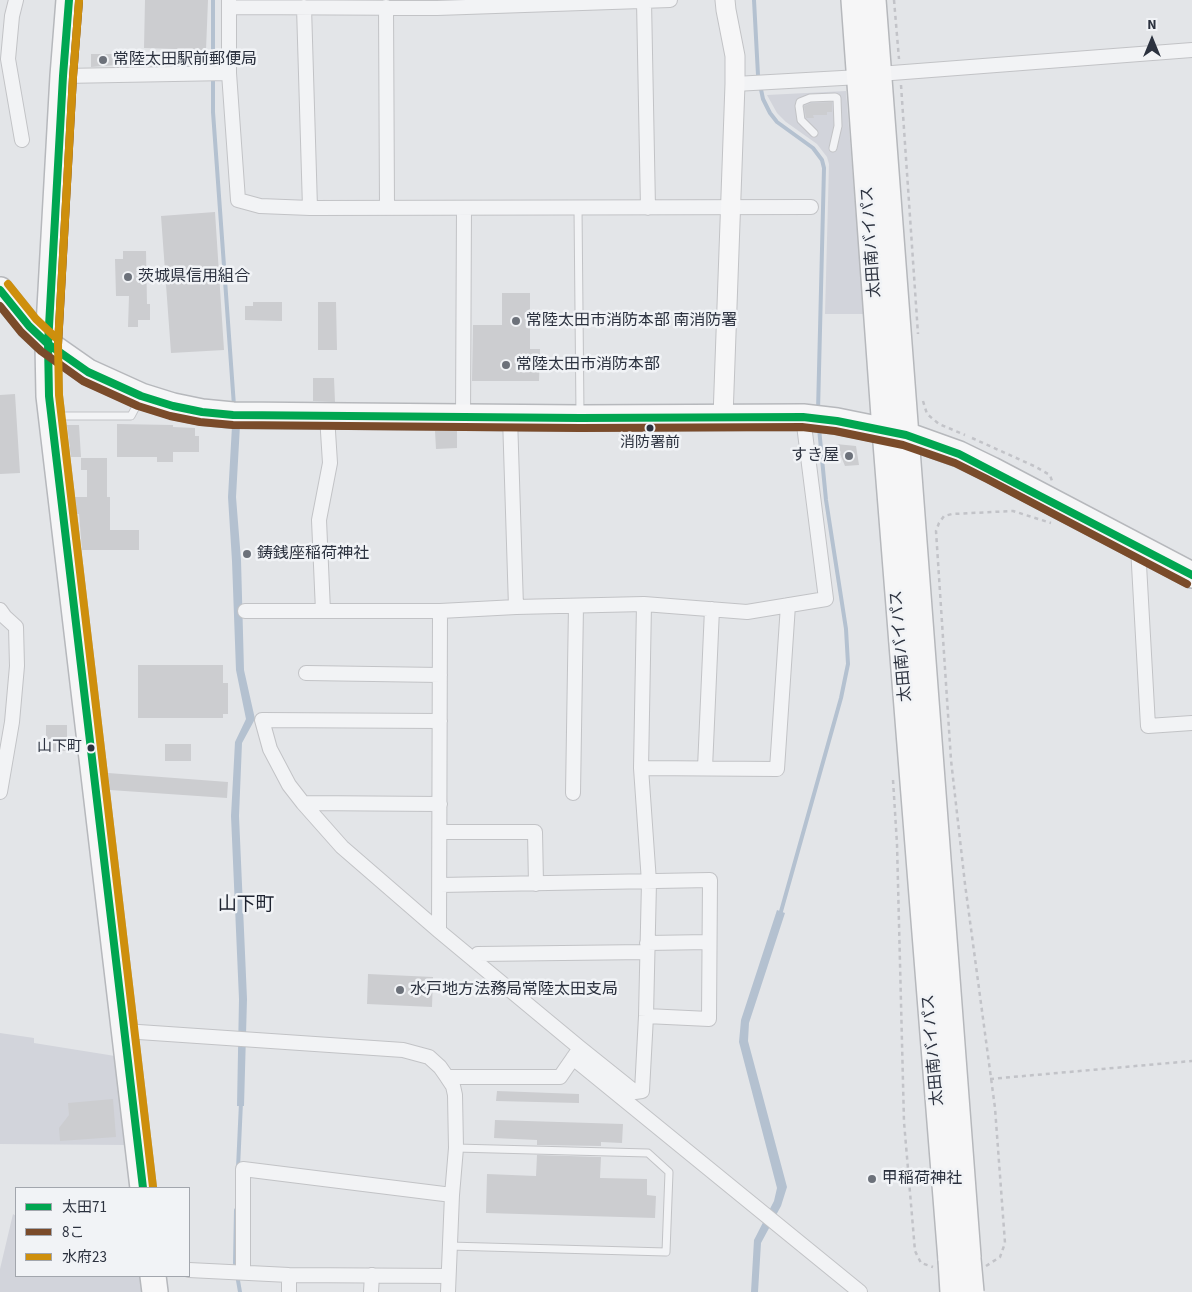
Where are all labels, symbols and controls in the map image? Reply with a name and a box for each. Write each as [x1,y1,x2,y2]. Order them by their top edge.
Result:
north arrow [1127,15,1177,65]
text: N [1147,15,1157,35]
place label: 常陸太田駅前郵便局 [113,50,257,70]
marker: 常陸太田駅前郵便局 [97,54,109,66]
street label: 太田南バイパス [859,185,885,299]
place label: 茨城県信用組合 [138,267,250,287]
marker: 茨城県信用組合 [122,271,134,283]
place label: 常陸太田市消防本部 南消防署 [526,311,737,331]
marker: 常陸太田市消防本部 南消防署 [510,315,522,327]
place label: 常陸太田市消防本部 [516,355,660,375]
marker: 常陸太田市消防本部 [500,359,512,371]
marker: 消防署前 [645,423,655,433]
place label: 消防署前 [620,435,680,453]
place label: すき屋 [791,446,839,466]
marker: すき屋 [843,450,855,462]
place label: 鋳銭座稲荷神社 [257,544,369,564]
marker: 鋳銭座稲荷神社 [241,548,253,560]
street label: 太田南バイパス [888,589,916,703]
place label: 山下町 [37,739,82,757]
marker: 山下町 [86,743,96,753]
district label: 山下町 [218,895,274,917]
place label: 水戸地方法務局常陸太田支局 [410,980,618,1000]
marker: 水戸地方法務局常陸太田支局 [394,984,406,996]
street label: 太田南バイパス [920,993,948,1107]
place label: 甲稲荷神社 [882,1169,962,1189]
marker: 甲稲荷神社 [866,1173,878,1185]
legend [15,1187,190,1277]
text: 太田71 [62,1197,107,1218]
text: 8こ [62,1222,84,1243]
text: 水府23 [62,1247,107,1268]

